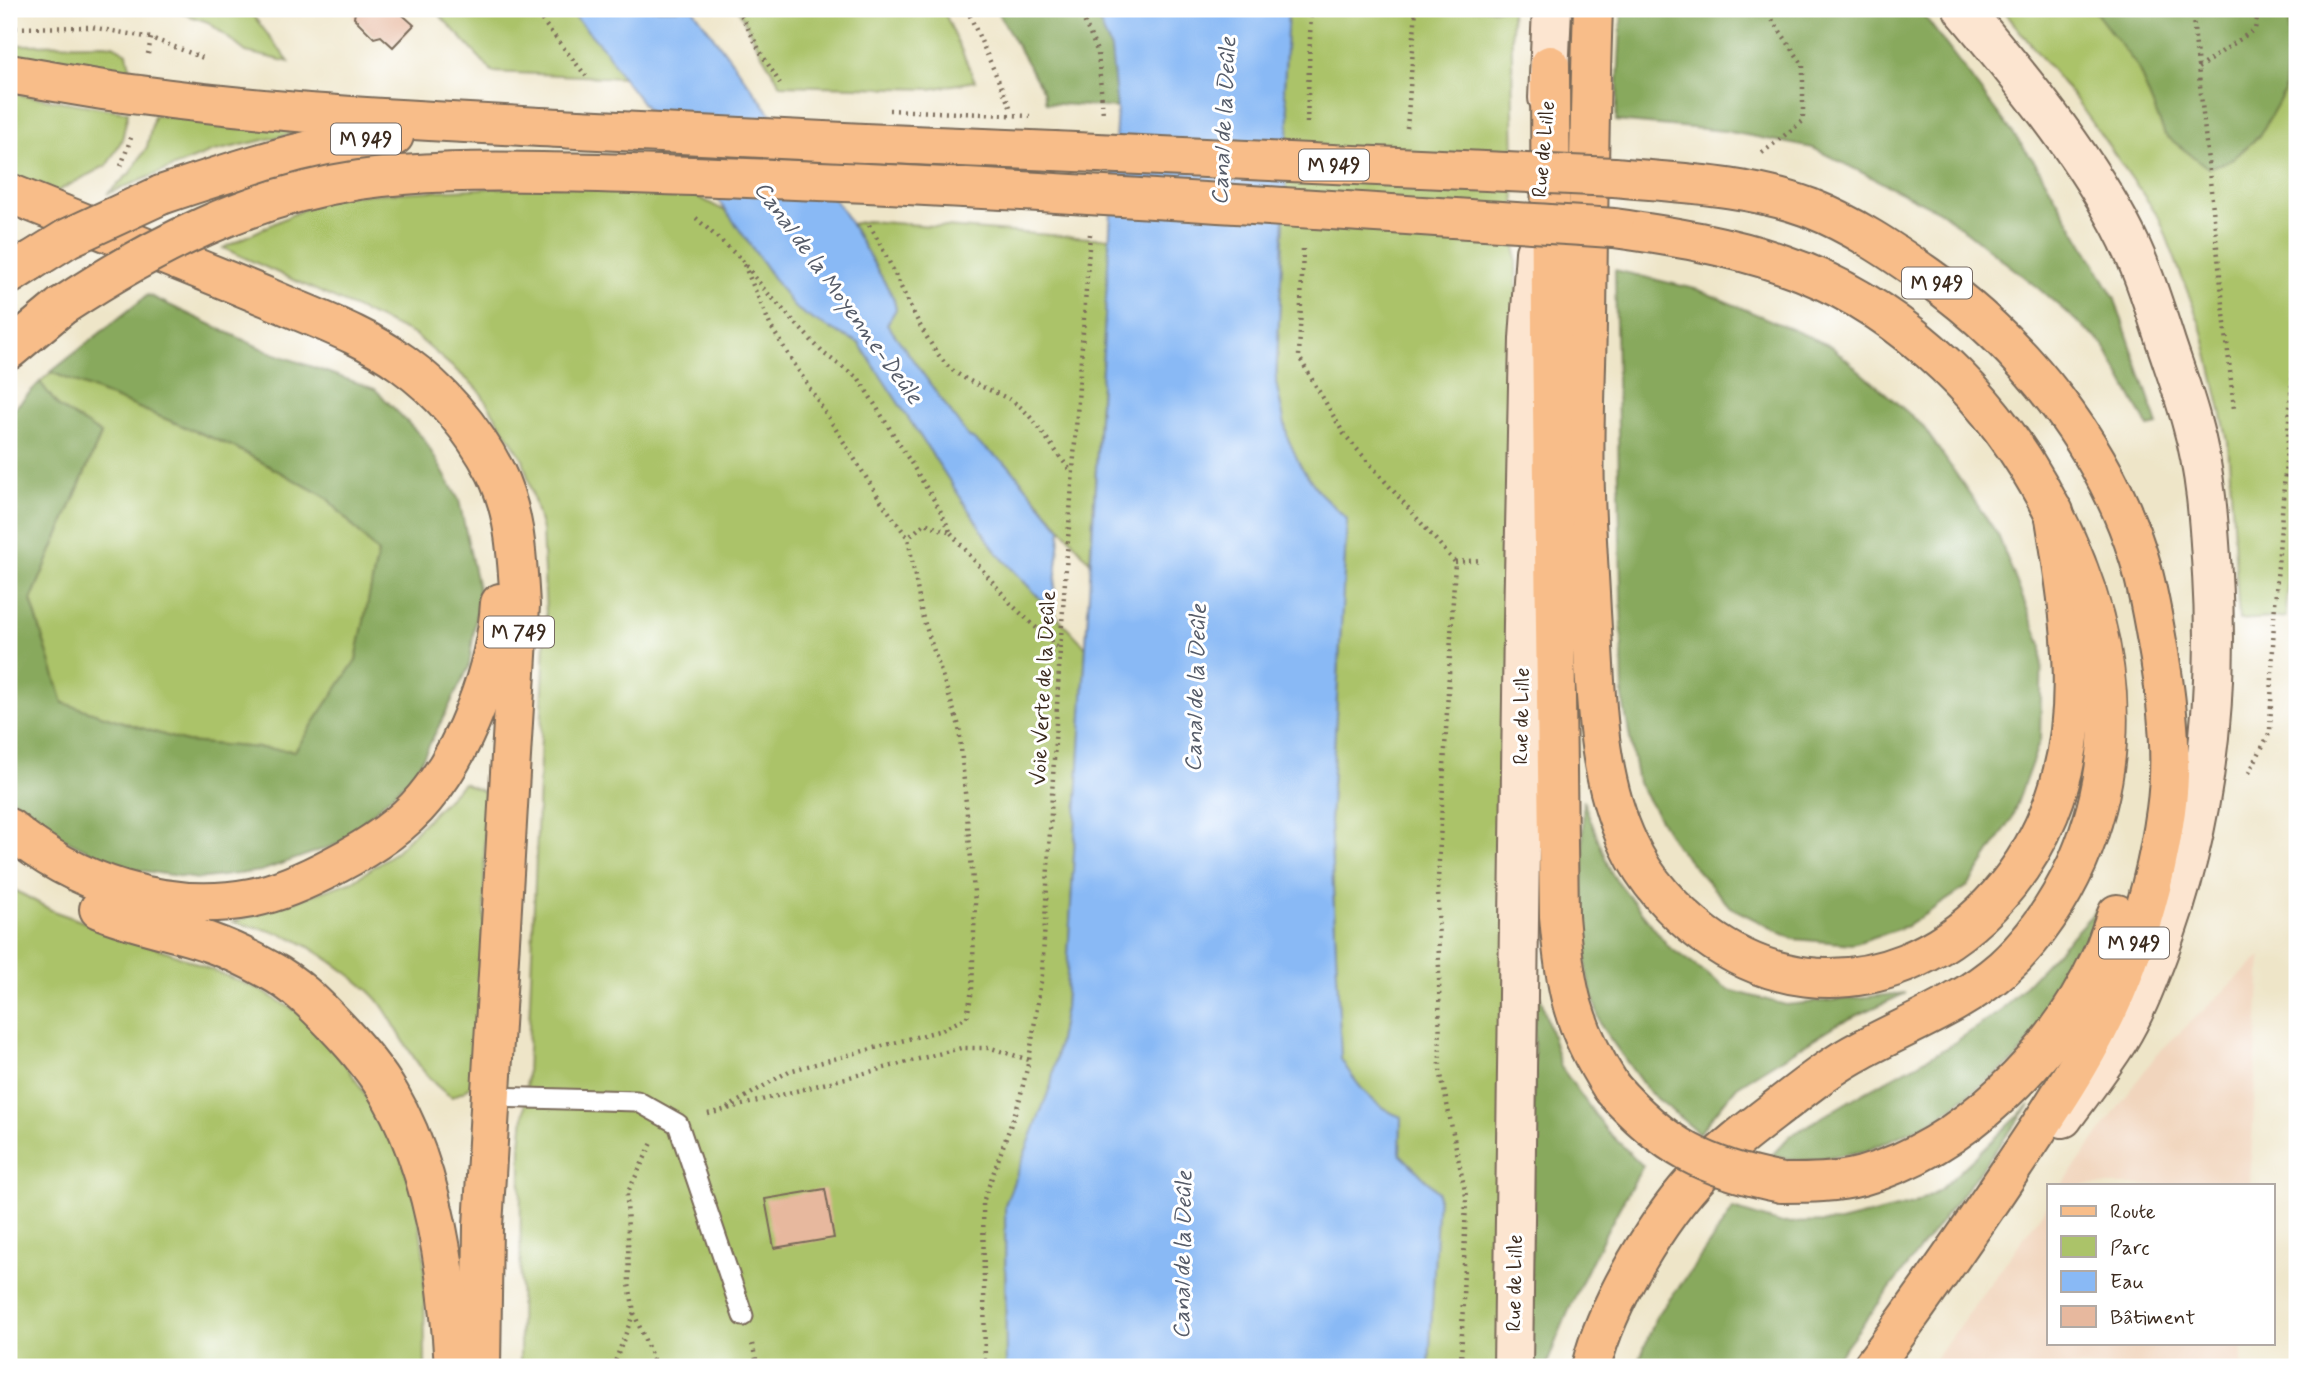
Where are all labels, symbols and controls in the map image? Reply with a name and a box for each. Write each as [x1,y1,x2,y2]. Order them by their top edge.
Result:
water label: Canal de la Deûle [1206,36,1244,206]
street label: Rue de Lille [1526,99,1562,199]
road number: M 949 [331,124,401,154]
road number: M 949 [1299,150,1369,181]
water label: Canal de la Moyenne-Deûle [746,176,929,411]
road number: M 949 [1902,268,1972,298]
street label: Voie Verte de la Deûle [1025,590,1063,786]
water label: Canal de la Deûle [1179,603,1215,773]
road number: M 749 [484,617,554,648]
street label: Rue de Lille [1507,667,1537,765]
road number: M 949 [2099,928,2169,959]
water label: Canal de la Deûle [1168,1170,1200,1339]
legend [2047,1184,2274,1344]
text: Route [2110,1198,2156,1226]
street label: Rue de Lille [1500,1234,1530,1332]
text: Parc [2110,1234,2150,1262]
text: Eau [2110,1268,2144,1296]
text: Bâtiment [2110,1304,2195,1332]

